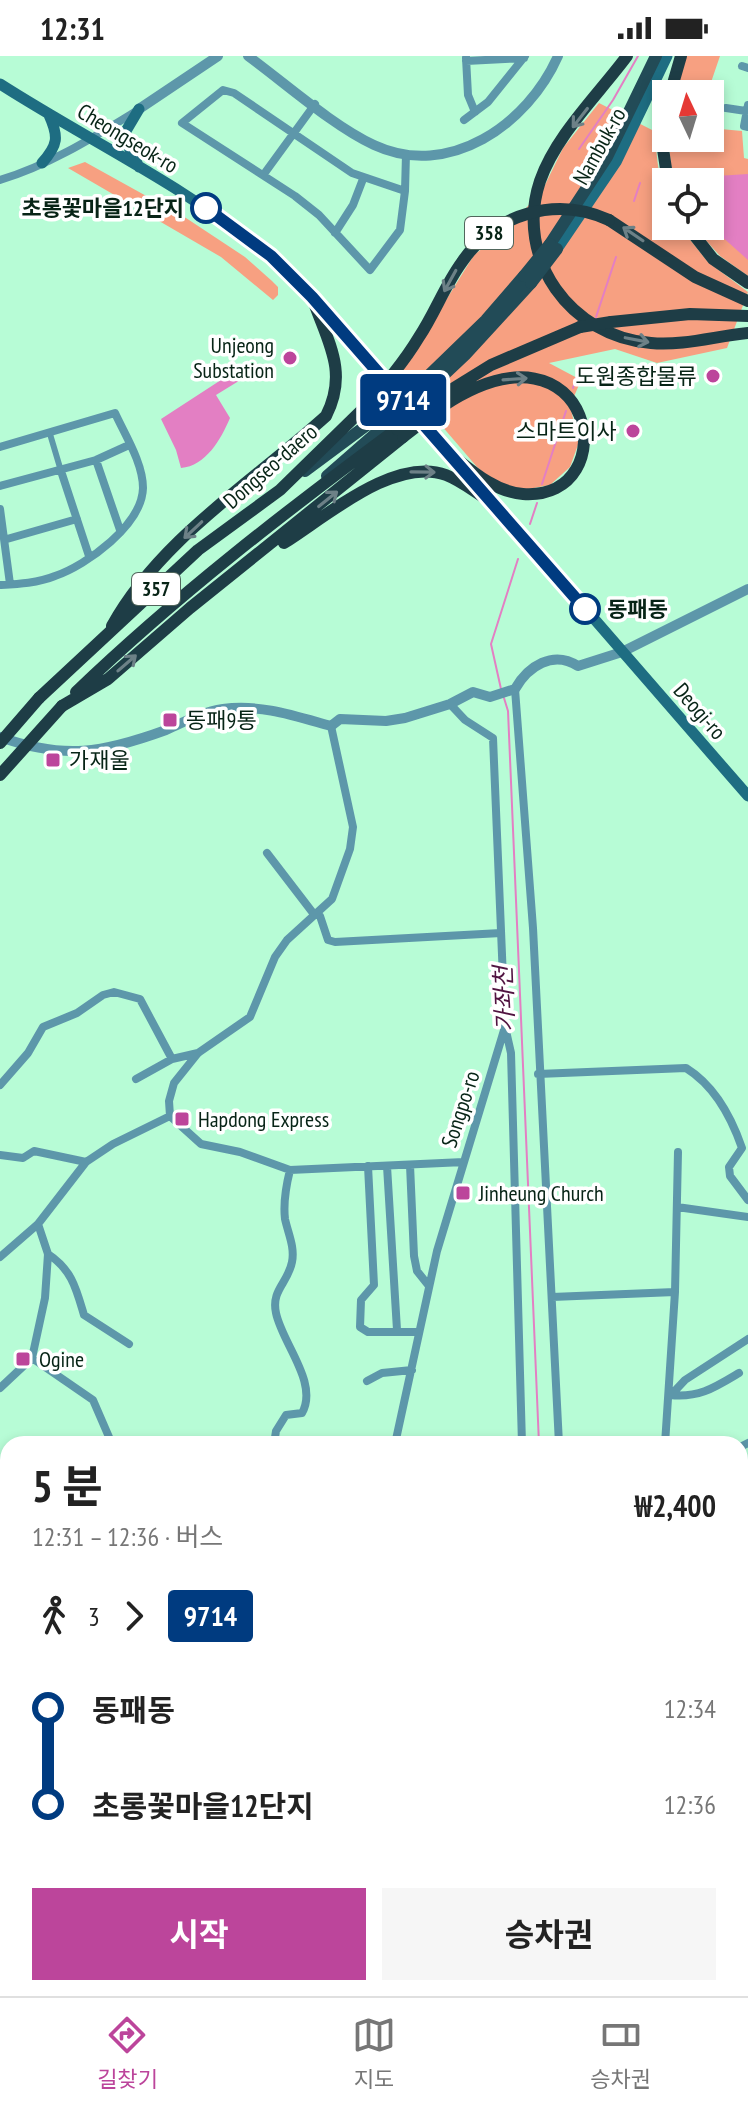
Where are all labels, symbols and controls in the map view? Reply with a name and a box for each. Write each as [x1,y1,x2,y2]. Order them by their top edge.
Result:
text: 12:31 [40,9,105,48]
north arrow [652,80,724,152]
map controls [652,80,724,240]
street label: Cheongseok-ro [72,97,184,179]
street label: Nambuk-ro [566,103,632,189]
one-way arrow [571,107,588,128]
button: locate [652,168,724,240]
marker: 초롱꽃마을12단지 [191,193,221,223]
place label: 초롱꽃마을12단지 [21,194,184,222]
road number: 358 [465,217,513,249]
one-way arrow [622,226,644,242]
one-way arrow [442,269,458,293]
place label: Unjeong Substation [193,331,274,384]
one-way arrow [624,334,650,349]
marker: Unjeong Substation [281,349,299,367]
place label: 도원종합물류 [576,362,697,390]
marker: 도원종합물류 [704,367,722,385]
one-way arrow [501,371,528,386]
line badge: 9714 [347,374,459,426]
text: 9714 [376,381,430,418]
place label: 스마트이사 [516,417,617,445]
street label: Dongseo-daero [217,418,323,514]
marker: 스마트이사 [624,422,642,440]
one-way arrow [410,465,436,480]
one-way arrow [317,490,338,507]
one-way arrow [183,521,203,540]
road number: 357 [132,573,180,605]
marker: 동패동 [570,594,600,624]
place label: 동패동 [607,595,668,623]
one-way arrow [116,654,136,672]
street label: Deogi-ro [668,677,732,745]
place label: 동패9통 [186,706,257,734]
marker: 동패9통 [161,711,179,729]
place label: 가재울 [69,746,130,774]
marker: 가재울 [44,751,62,769]
water label: 가좌천 [487,962,521,1033]
street label: Songpo-ro [434,1067,486,1151]
place label: Hapdong Express [198,1105,329,1133]
marker: Hapdong Express [173,1110,191,1128]
place label: Jinheung Church [478,1179,604,1207]
marker: Jinheung Church [454,1184,472,1202]
place label: Ogine [39,1345,84,1373]
marker: Ogine [14,1350,32,1368]
text: 5 분 [32,1457,103,1514]
text: ₩2,400 [634,1486,716,1525]
text: 12:31 – 12:36 · 버스 [32,1520,224,1553]
icon: walk [32,1594,76,1638]
icon: forward [112,1594,156,1638]
text: 9714 [184,1597,237,1634]
text: 3 [88,1600,100,1633]
text: 동패동 [92,1690,175,1729]
text: 12:34 [664,1692,716,1725]
text: 초롱꽃마을12단지 [92,1786,314,1825]
text: 12:36 [664,1788,716,1821]
button: 시작 [32,1888,366,1980]
button: 승차권 [382,1888,716,1980]
tab: 길찾기 [97,2013,158,2093]
tab: 지도 [352,2013,396,2093]
tab: 승차권 [590,2013,651,2093]

